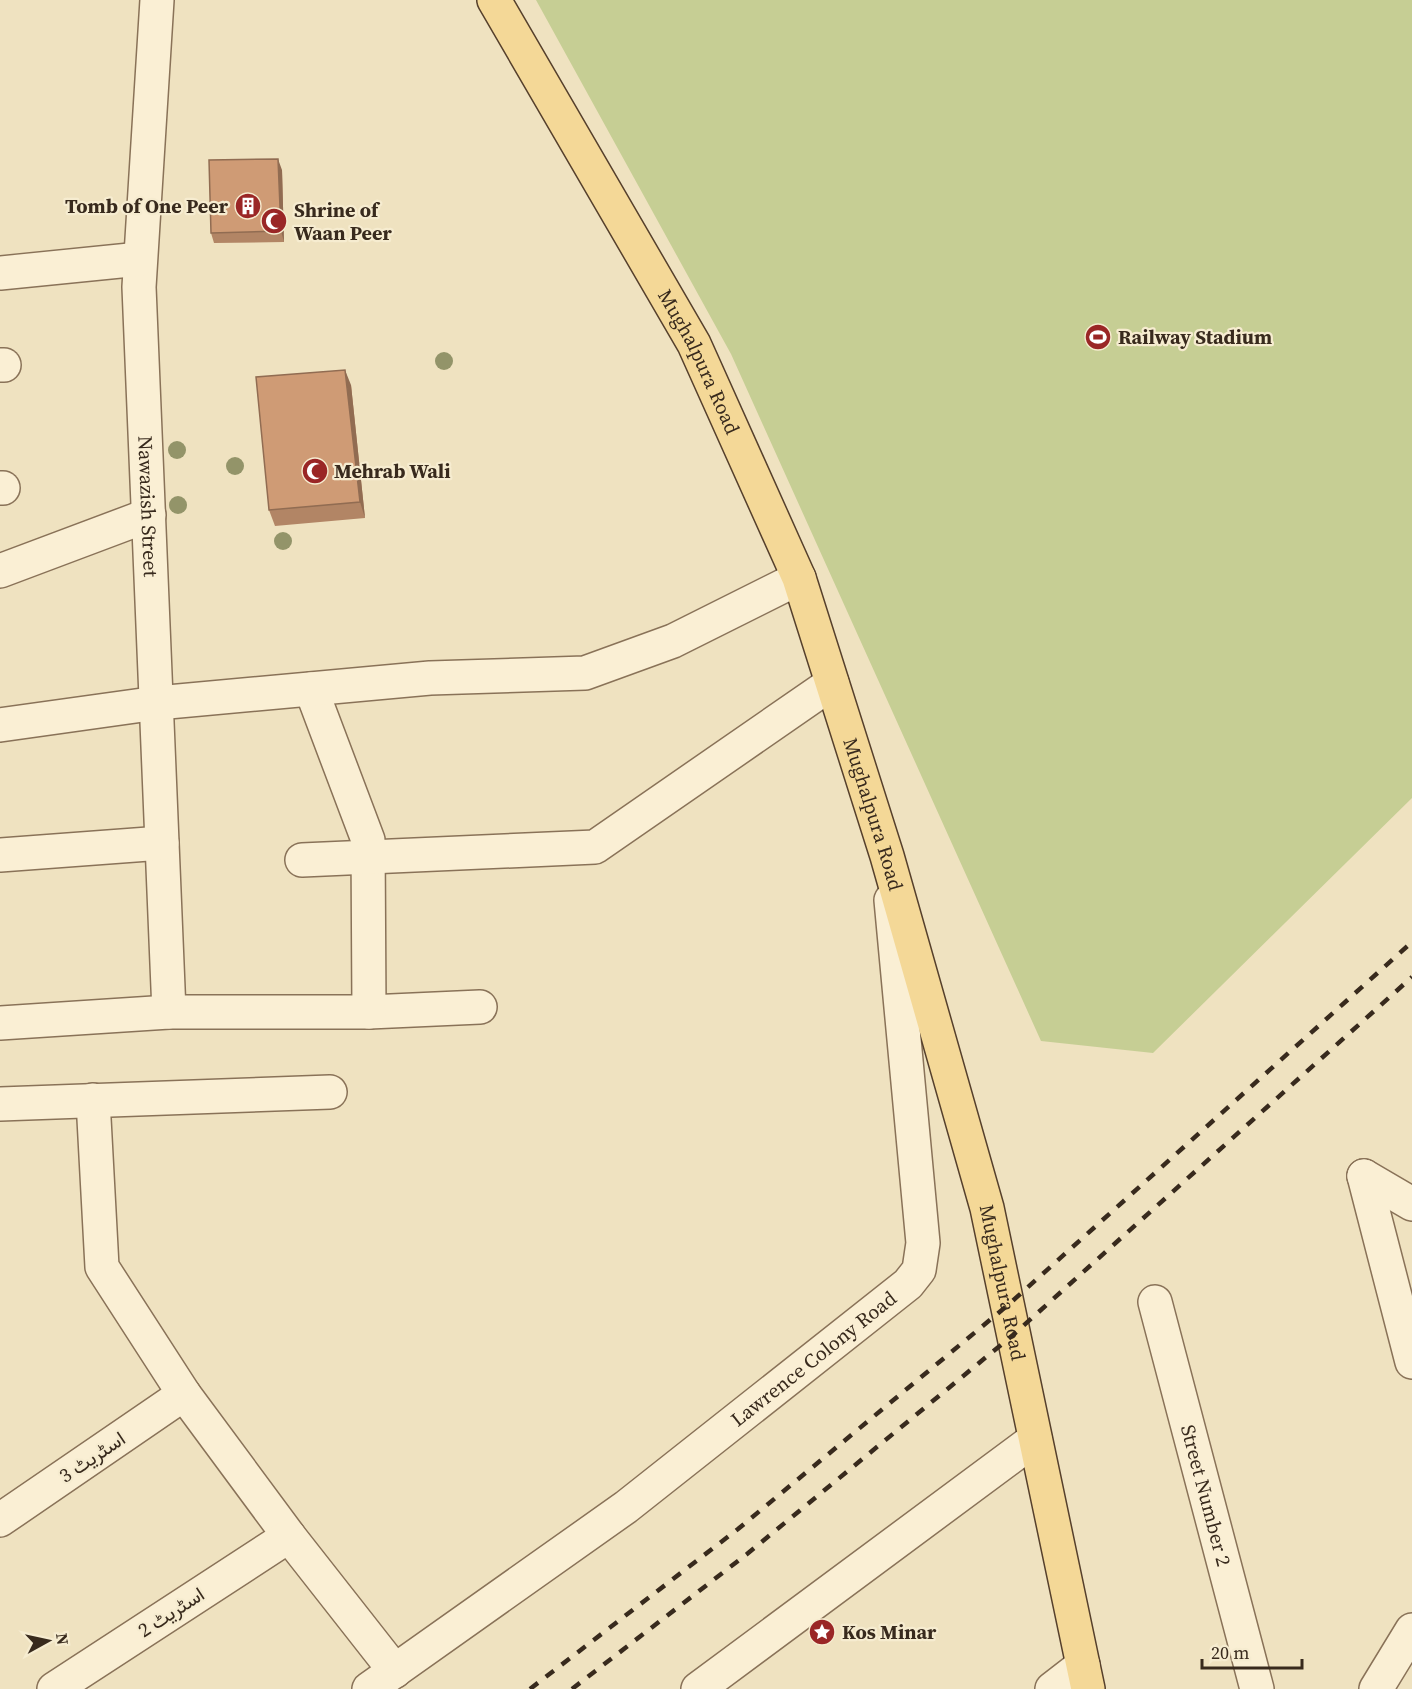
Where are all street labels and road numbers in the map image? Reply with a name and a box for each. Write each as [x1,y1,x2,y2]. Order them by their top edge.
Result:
street label: Mughalpura Road [651,284,747,439]
street label: Nawazish Street [131,435,165,578]
street label: Mughalpura Road [836,734,910,894]
street label: Mughalpura Road [973,1202,1033,1364]
street label: Lawrence Colony Road [725,1284,903,1433]
street label: Street Number 2 [1174,1422,1238,1569]
street label: اسٹریٹ 3 [53,1425,131,1489]
street label: اسٹریٹ 2 [132,1580,210,1644]

